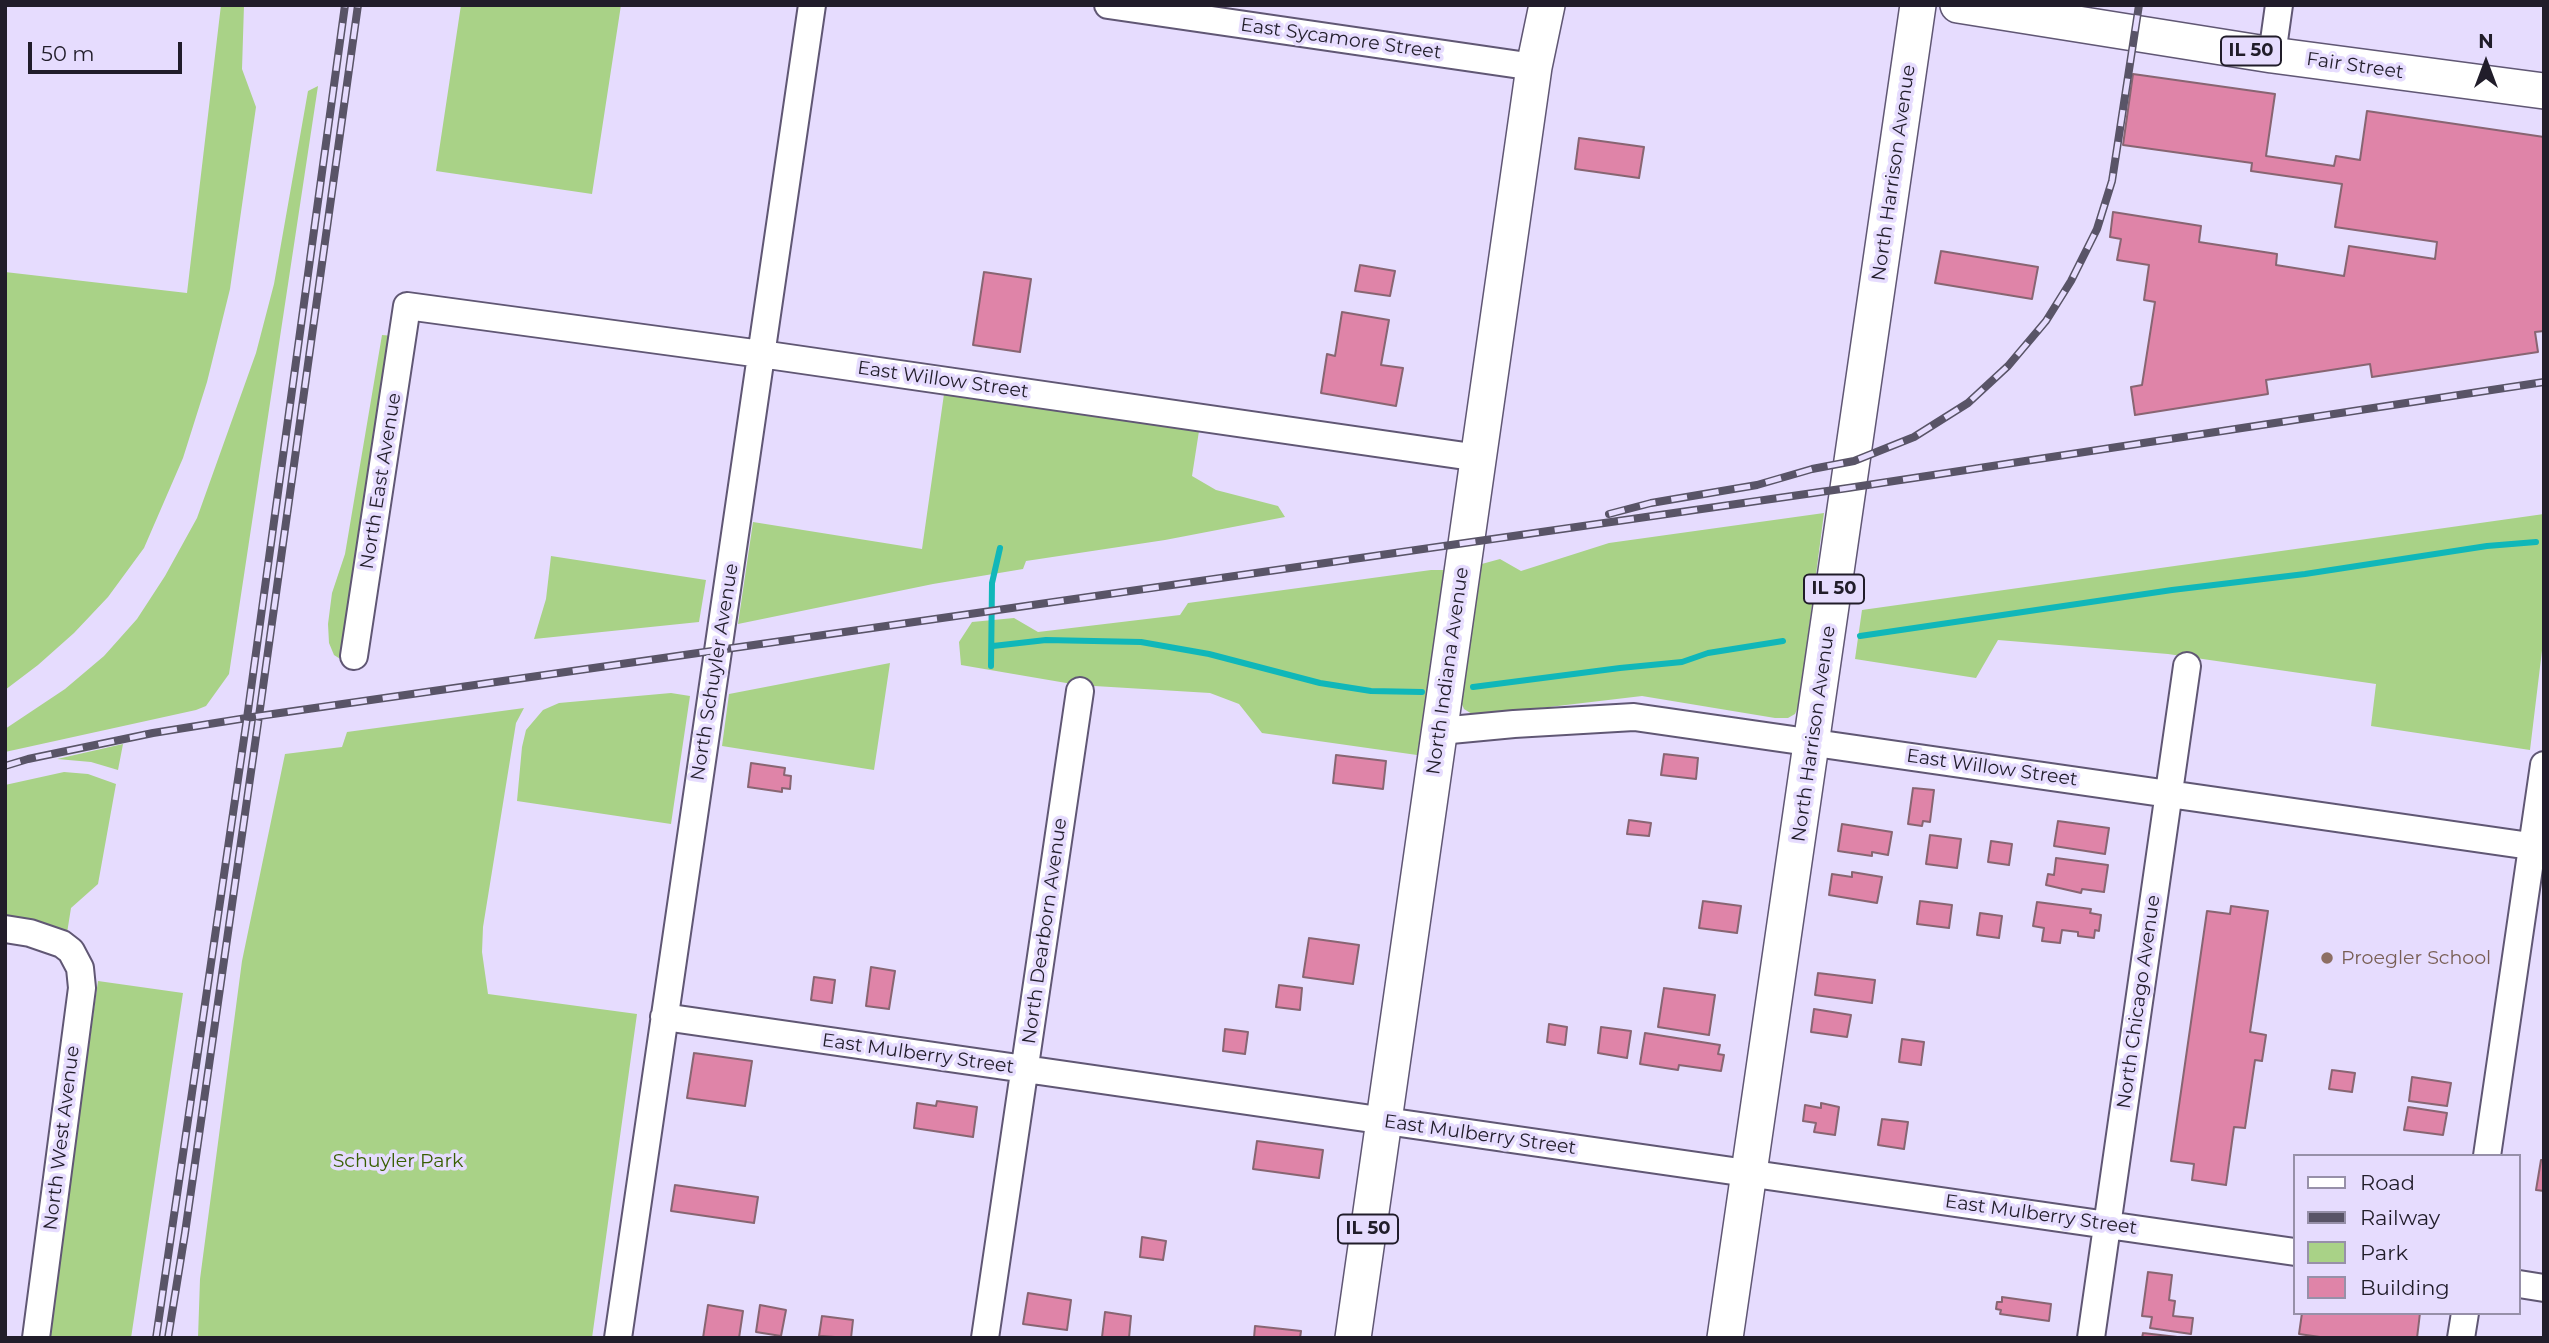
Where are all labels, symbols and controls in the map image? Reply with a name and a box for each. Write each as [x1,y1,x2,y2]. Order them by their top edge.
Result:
street label: East Sycamore Street [1239,14,1443,64]
scale bar [32,28,186,72]
north arrow [2451,28,2521,98]
text: N [2478,30,2494,53]
road number: IL 50 [2221,36,2281,66]
text: 50 m [41,41,95,66]
street label: Fair Street [2305,48,2405,84]
street label: North Harrison Avenue [1868,63,1920,283]
street label: East Willow Street [856,357,1030,403]
street label: North East Avenue [356,391,406,571]
street label: North Schuyler Avenue [687,562,743,782]
street label: North Indiana Avenue [1422,566,1474,776]
road number: IL 50 [1804,574,1864,604]
street label: North Harrison Avenue [1788,624,1840,844]
street label: East Willow Street [1905,745,2079,791]
street label: North Dearborn Avenue [1018,816,1072,1046]
street label: North Chicago Avenue [2113,894,2165,1110]
place label: Proegler School [2341,947,2491,969]
marker: Proegler School [2319,950,2335,966]
street label: East Mulberry Street [820,1029,1016,1079]
street label: North West Avenue [39,1044,85,1232]
street label: East Mulberry Street [1382,1110,1578,1160]
park label: Schuyler Park [333,1150,463,1172]
legend [2294,1154,2521,1315]
text: Road [2360,1170,2415,1195]
street label: East Mulberry Street [1943,1190,2139,1240]
text: Railway [2360,1205,2440,1230]
road number: IL 50 [1338,1214,1398,1244]
text: Park [2360,1240,2408,1265]
text: Building [2360,1275,2450,1300]

